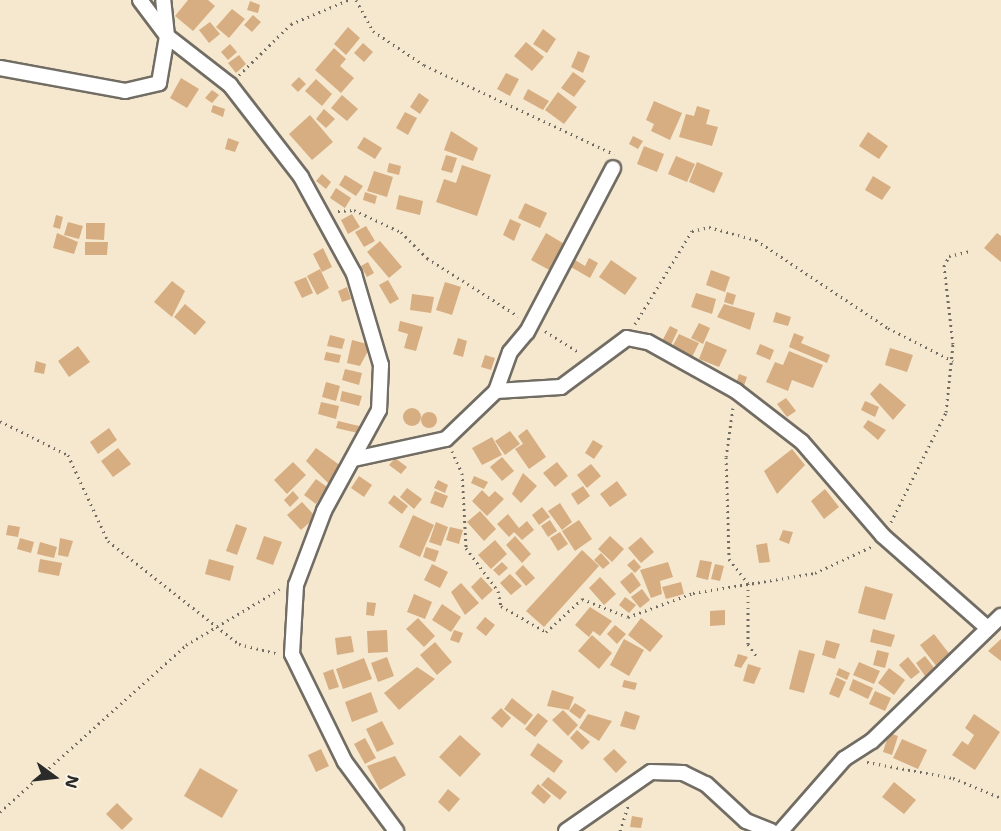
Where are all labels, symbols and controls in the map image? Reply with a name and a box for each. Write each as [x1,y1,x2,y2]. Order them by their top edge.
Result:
north arrow [24,747,84,807]
text: N [60,773,84,791]

